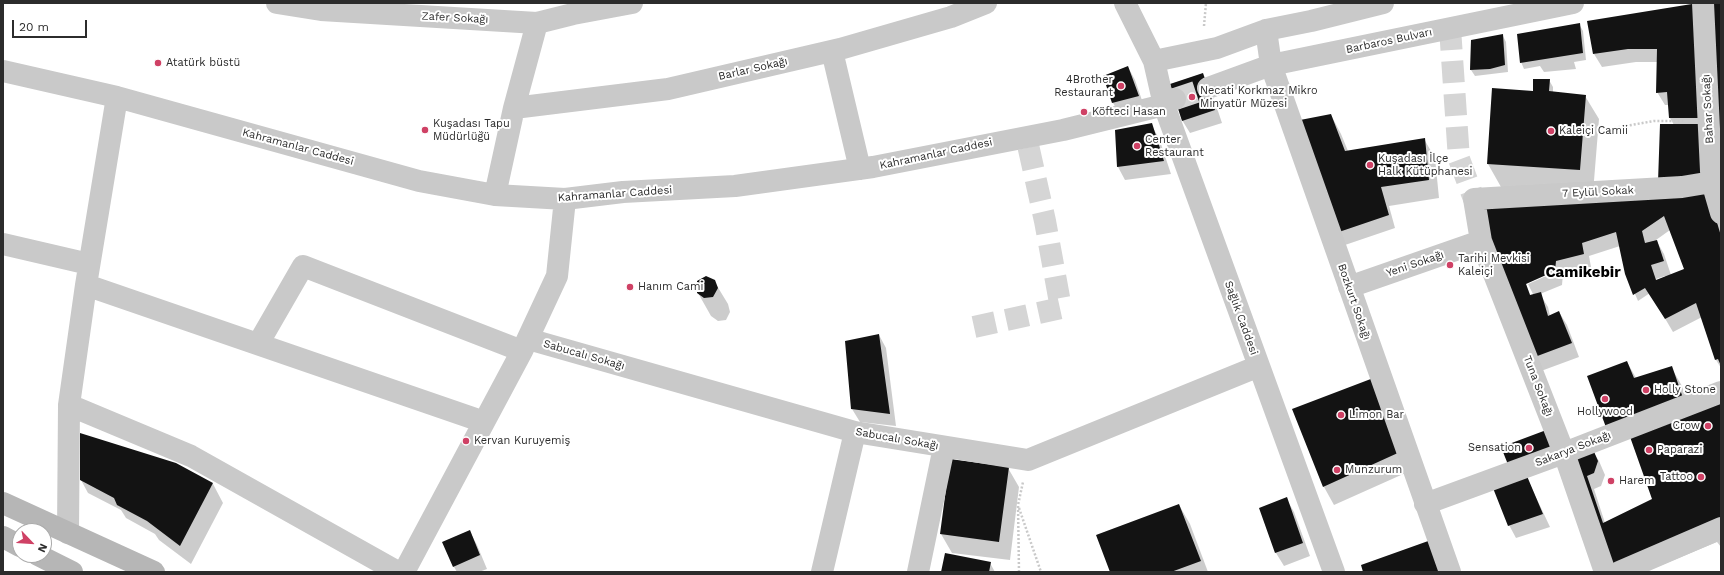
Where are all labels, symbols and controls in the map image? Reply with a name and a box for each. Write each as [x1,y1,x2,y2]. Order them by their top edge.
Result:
street label: Zafer Sokağı [421,10,489,26]
scale bar [14,12,89,38]
text: 20 m [19,20,49,34]
street label: Barbaros Bulvarı [1345,25,1433,57]
street label: Barlar Sokağı [717,55,789,83]
place label: Atatürk büstü [166,56,240,70]
marker: Atatürk büstü [153,58,163,68]
place label: 4Brother Restaurant [1054,73,1113,99]
street label: Bahar Sokağı [1700,74,1716,144]
marker: 4Brother Restaurant [1116,81,1126,91]
place label: Necati Korkmaz Mikro Minyatür Müzesi [1200,84,1318,110]
marker: Necati Korkmaz Mikro Minyatür Müzesi [1187,92,1197,102]
place label: Köfteci Hasan [1092,105,1166,119]
marker: Köfteci Hasan [1079,107,1089,117]
place label: Kuşadası Tapu Müdürlüğü [433,117,510,143]
place label: Kaleiçi Camii [1559,124,1628,138]
marker: Kuşadası Tapu Müdürlüğü [420,125,430,135]
street label: Kahramanlar Caddesi [241,126,355,168]
marker: Kaleiçi Camii [1546,126,1556,136]
place label: Center Restaurant [1145,133,1204,159]
street label: Kahramanlar Caddesi [879,136,993,172]
marker: Center Restaurant [1132,141,1142,151]
place label: Kuşadası İlçe Halk Kütüphanesi [1378,152,1473,178]
marker: Kuşadası İlçe Halk Kütüphanesi [1365,160,1375,170]
street label: Kahramanlar Caddesi [557,183,673,205]
street label: 7 Eylül Sokak [1562,184,1634,200]
street label: Yeni Sokağı [1384,248,1446,280]
place label: Tarihi Mevkisi Kaleiçi [1458,252,1530,278]
marker: Tarihi Mevkisi Kaleiçi [1445,260,1455,270]
street label: Bozkurt Sokağı [1335,262,1373,342]
district label: Camikebir [1545,264,1621,282]
street label: Sağlık Caddesi [1221,279,1261,357]
place label: Hanım Cami [638,280,703,294]
marker: Hanım Cami [625,282,635,292]
street label: Sabucalı Sokağı [542,337,626,373]
street label: Tuna Sokağı [1520,354,1556,418]
place label: Holly Stone [1654,383,1716,397]
marker: Holly Stone [1641,385,1651,395]
marker: Hollywood [1600,394,1610,404]
place label: Hollywood [1577,405,1633,419]
place label: Limon Bar [1349,408,1404,422]
marker: Limon Bar [1336,410,1346,420]
place label: Crow [1673,419,1700,433]
marker: Crow [1703,421,1713,431]
street label: Sabucalı Sokağı [854,425,940,453]
street label: Sakarya Sokağı [1533,428,1613,470]
place label: Kervan Kuruyemiş [474,434,570,448]
marker: Kervan Kuruyemiş [461,436,471,446]
place label: Sensation [1468,441,1521,455]
marker: Sensation [1524,443,1534,453]
place label: Paparazi [1657,443,1702,457]
marker: Paparazi [1644,445,1654,455]
place label: Munzurum [1345,463,1402,477]
marker: Munzurum [1332,465,1342,475]
place label: Tattoo [1660,470,1693,484]
marker: Tattoo [1696,472,1706,482]
place label: Harem [1619,474,1654,488]
marker: Harem [1606,476,1616,486]
north arrow [12,523,52,563]
text: N [35,541,50,554]

